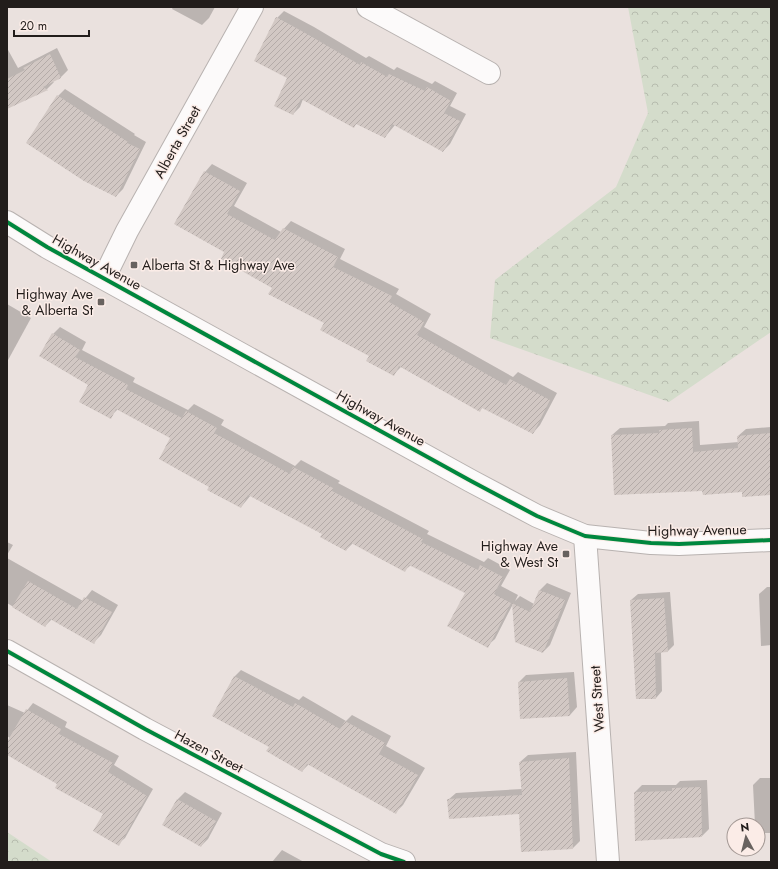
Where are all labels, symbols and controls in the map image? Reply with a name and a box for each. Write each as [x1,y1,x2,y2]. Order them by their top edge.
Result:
scale bar [14,12,89,38]
text: 20 m [20,17,47,35]
street label: Alberta Street [149,102,205,182]
street label: Highway Avenue [49,229,145,295]
place label: Alberta St & Highway Ave [142,255,295,275]
marker: Alberta St & Highway Ave [129,260,139,270]
place label: Highway Ave & Alberta St [16,284,94,320]
marker: Highway Ave & Alberta St [96,297,106,307]
street label: Highway Avenue [333,385,429,451]
street label: Highway Avenue [647,519,747,541]
place label: Highway Ave & West St [481,536,559,572]
marker: Highway Ave & West St [561,549,571,559]
street label: West Street [585,664,609,733]
street label: Hazen Street [171,725,247,778]
north arrow [726,817,766,857]
text: N [739,819,750,836]

